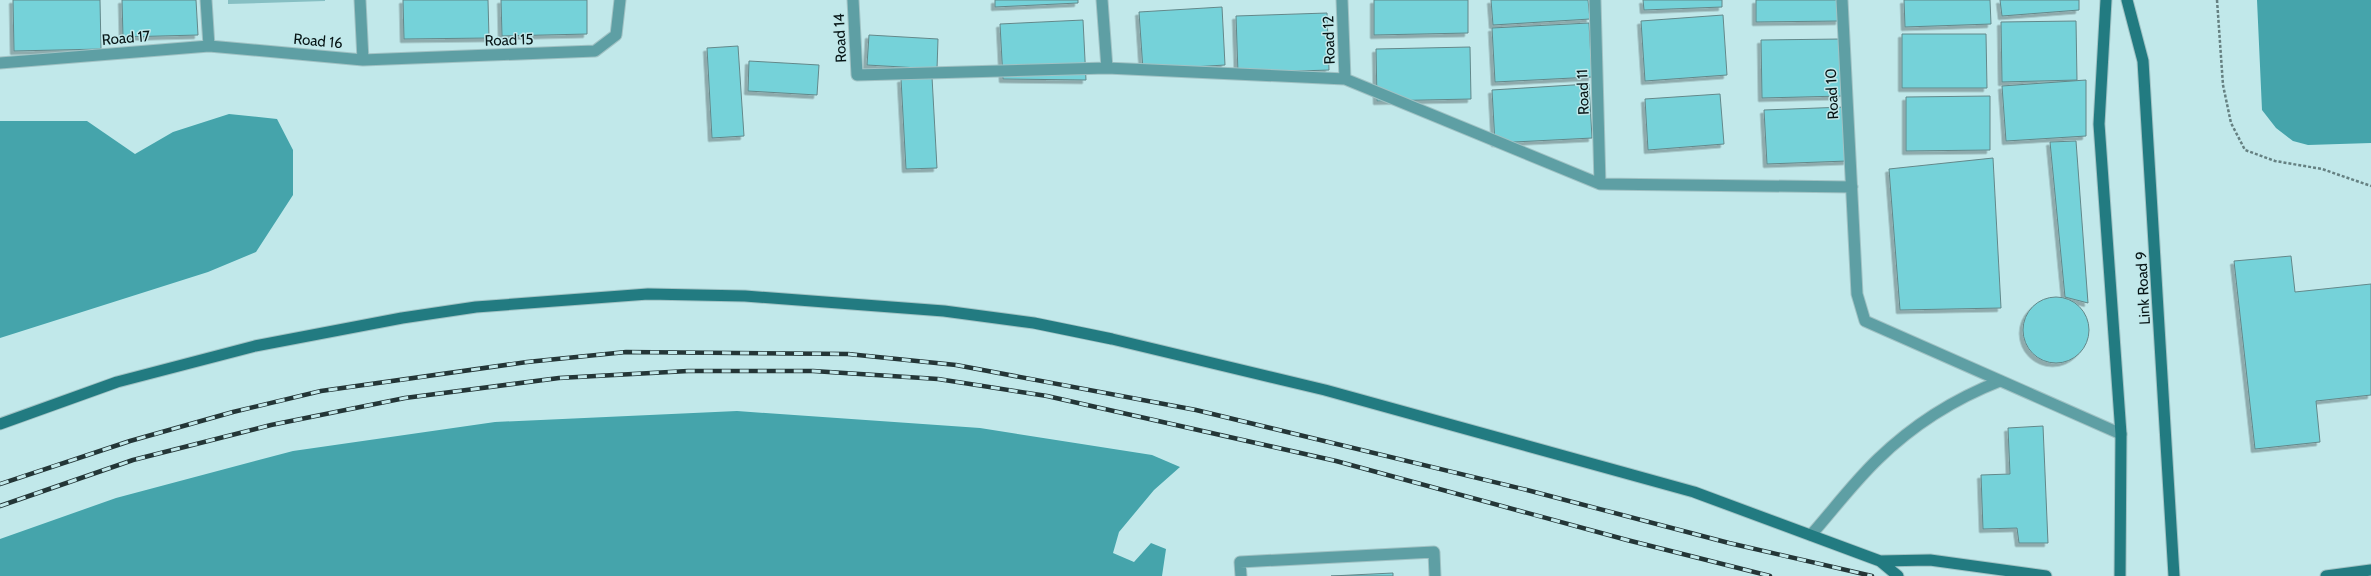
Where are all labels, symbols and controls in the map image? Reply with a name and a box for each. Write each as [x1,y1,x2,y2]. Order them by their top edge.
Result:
street label: Road 14 [830,13,850,63]
street label: Road 12 [1319,15,1339,65]
street label: Road 17 [101,27,151,49]
street label: Road 16 [293,30,343,52]
street label: Road 15 [484,30,534,50]
street label: Road 10 [1822,68,1842,120]
street label: Road 11 [1573,69,1593,115]
street label: Link Road 9 [2132,251,2154,325]

